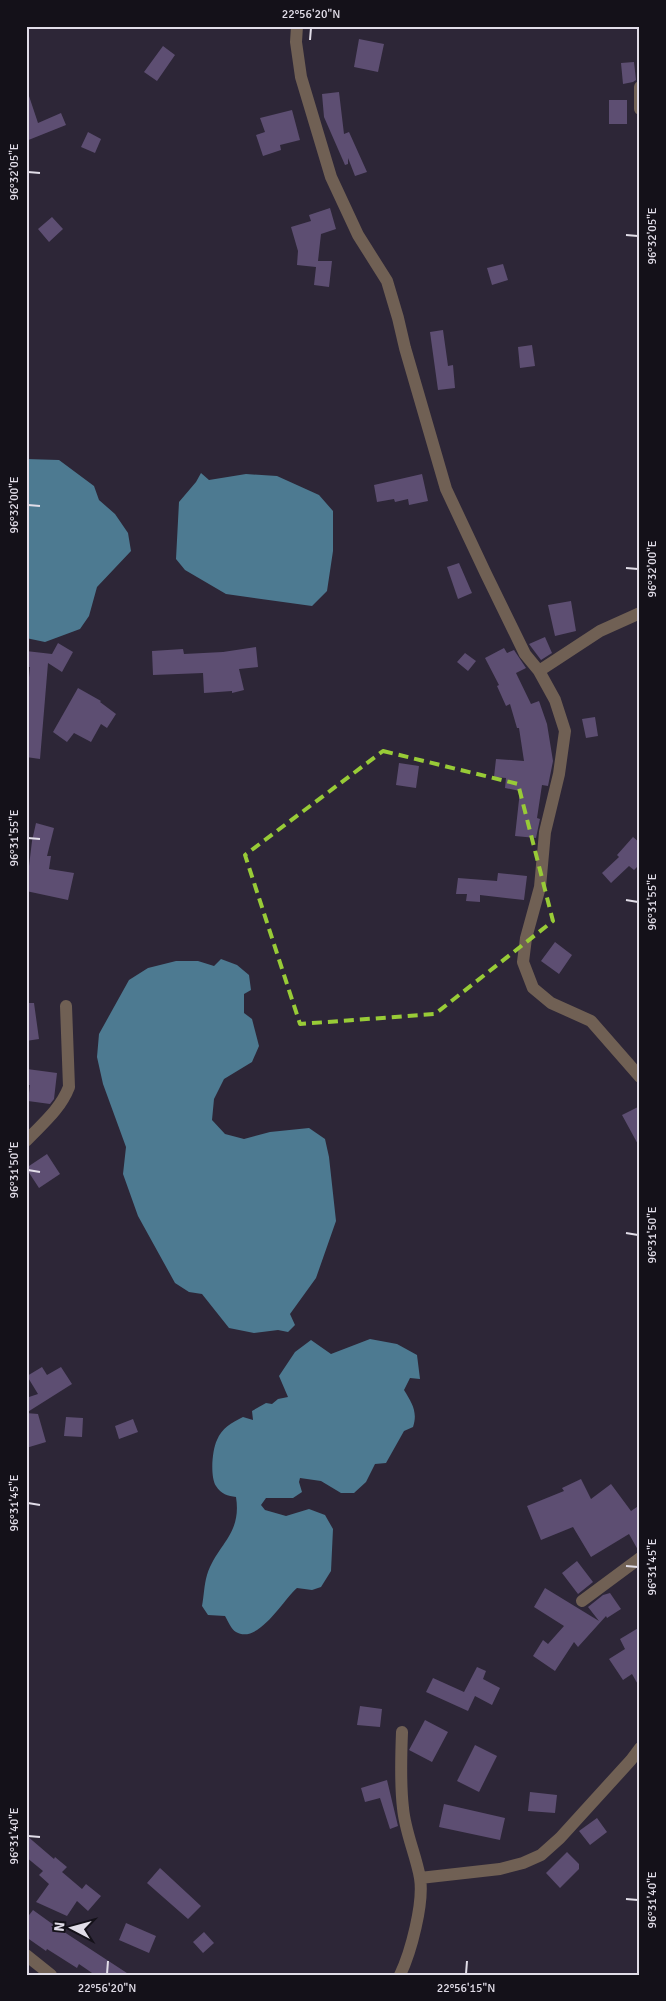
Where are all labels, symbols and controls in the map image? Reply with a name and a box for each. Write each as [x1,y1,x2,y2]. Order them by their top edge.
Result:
text: 22°56'20"N [282,7,340,22]
text: 96°32'05"E [7,143,22,201]
text: 96°32'05"E [645,207,660,265]
text: 96°32'00"E [7,476,22,534]
text: 96°32'00"E [645,540,660,598]
text: 96°31'55"E [7,809,22,867]
text: 96°31'55"E [645,873,660,931]
text: 96°31'50"E [7,1141,22,1199]
text: 96°31'50"E [645,1206,660,1264]
text: 96°31'45"E [7,1474,22,1532]
text: 96°31'45"E [645,1538,660,1596]
text: 96°31'40"E [7,1807,22,1865]
text: 96°31'40"E [645,1871,660,1929]
north arrow [48,1904,98,1954]
text: N [51,1921,69,1932]
text: 22°56'20"N [78,1981,136,1996]
text: 22°56'15"N [437,1981,495,1996]

